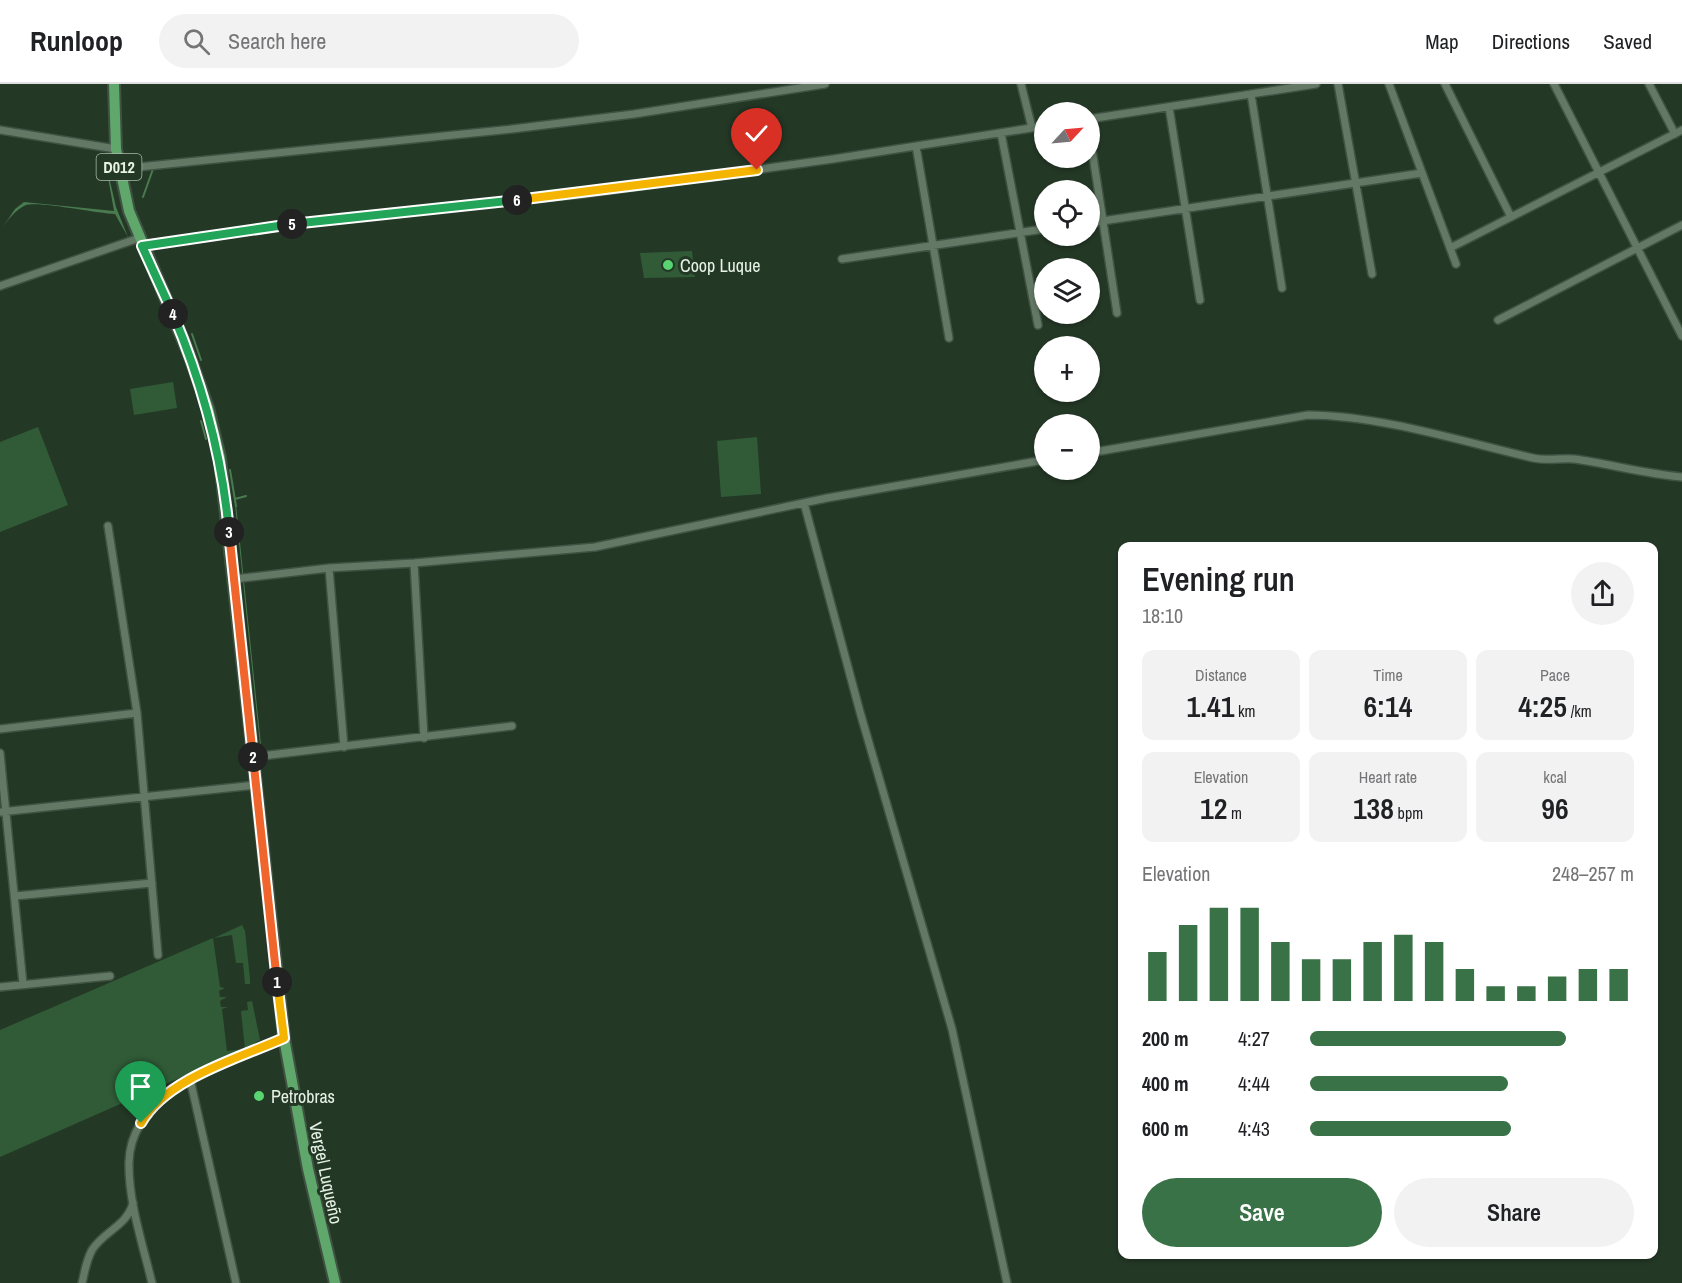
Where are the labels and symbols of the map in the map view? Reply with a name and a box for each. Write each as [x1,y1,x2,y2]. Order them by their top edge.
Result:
north arrow [1034,102,1100,168]
pin [731,108,782,170]
road number: D012 [96,154,142,180]
pin: 6 [502,185,532,215]
pin: 5 [277,209,307,239]
place label: Coop Luque [680,253,760,278]
marker: Coop Luque [661,258,675,272]
pin: 4 [158,299,188,329]
pin: 3 [214,517,244,547]
pin: 2 [238,742,268,772]
pin: 1 [262,967,292,997]
pin [115,1061,166,1123]
place label: Petrobras [271,1084,335,1109]
marker: Petrobras [252,1089,266,1103]
street label: Vergel Luqueño [303,1120,349,1226]

